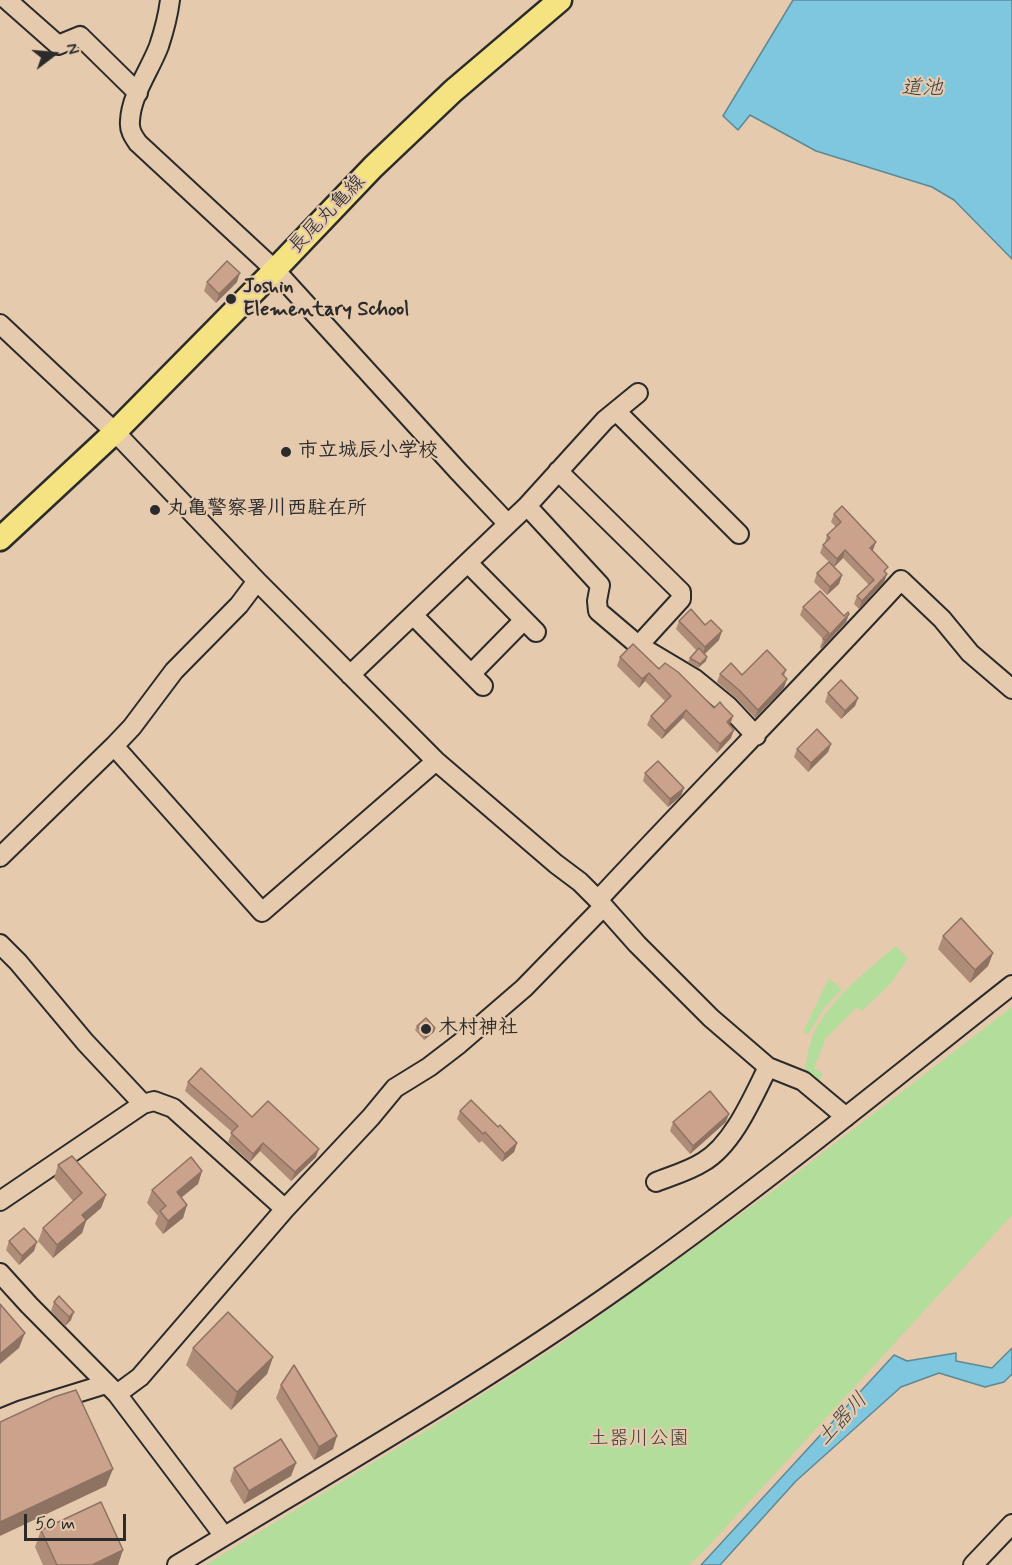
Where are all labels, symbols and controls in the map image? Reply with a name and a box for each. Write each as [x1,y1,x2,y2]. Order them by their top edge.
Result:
north arrow [24,24,84,84]
text: N [60,41,83,57]
water label: 道池 [901,77,943,103]
street label: 長尾丸亀線 [285,171,371,259]
place label: Joshin Elementary School [243,276,409,323]
marker: Joshin Elementary School [224,292,238,306]
place label: 市立城辰小学校 [298,440,438,464]
marker: 市立城辰小学校 [279,445,293,459]
place label: 丸亀警察署川西駐在所 [167,498,367,522]
marker: 丸亀警察署川西駐在所 [148,503,162,517]
place label: 木村神社 [438,1017,518,1041]
marker: 木村神社 [419,1022,433,1036]
water label: 土器川 [812,1388,874,1452]
park label: 土器川公園 [589,1428,689,1452]
scale bar [27,1502,129,1540]
text: 50 m [35,1512,75,1536]

